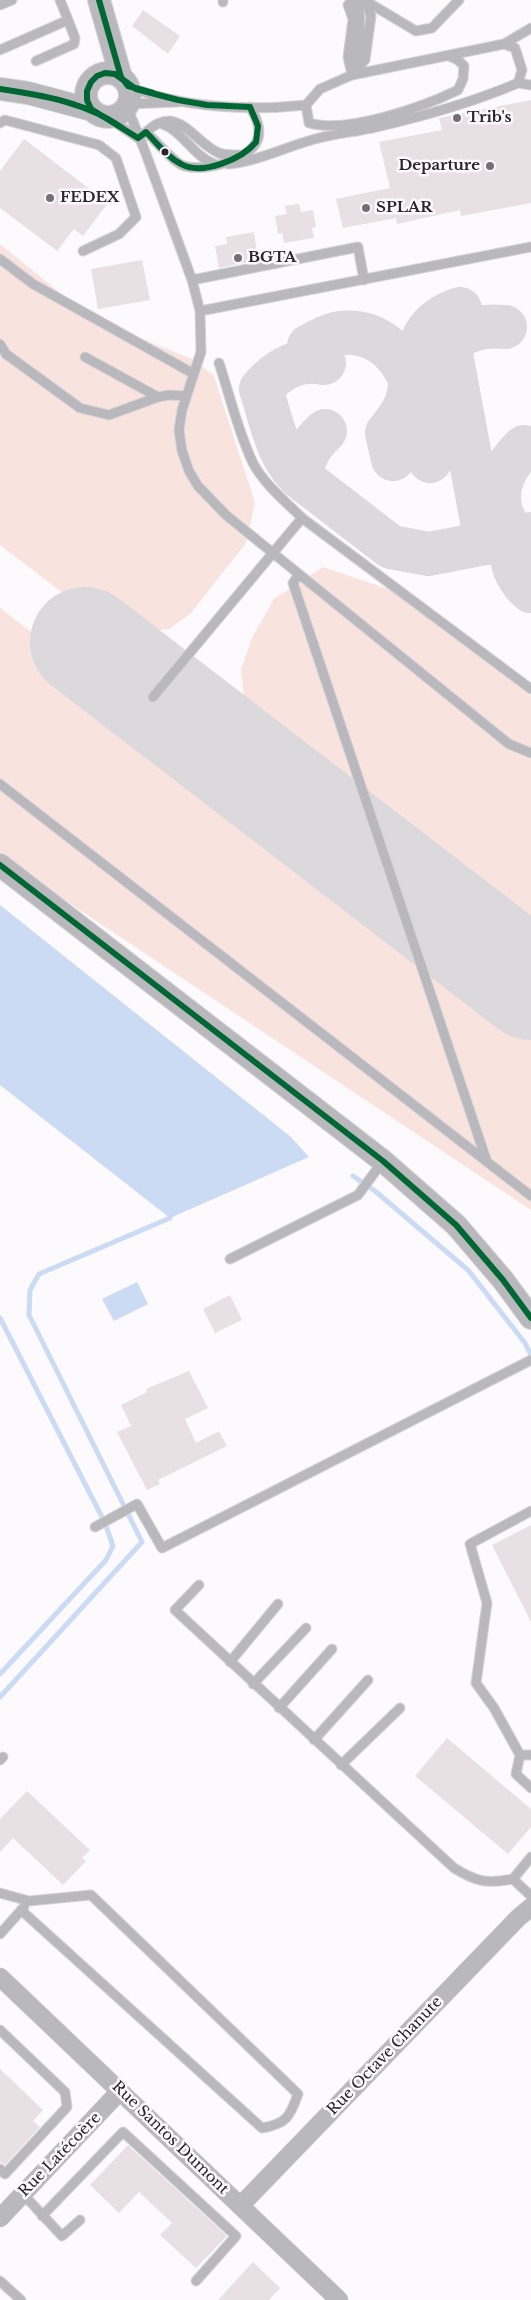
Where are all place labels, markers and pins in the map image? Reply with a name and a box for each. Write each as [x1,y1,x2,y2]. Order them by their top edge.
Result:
place label: Trib's [467,109,512,127]
marker: Trib's [451,112,463,124]
unlabelled marker [160,147,170,157]
place label: Departure [398,157,480,175]
marker: Departure [484,160,496,172]
place label: FEDEX [60,189,120,207]
marker: FEDEX [44,192,56,204]
place label: SPLAR [376,199,432,217]
marker: SPLAR [360,202,372,214]
place label: BGTA [248,249,296,267]
marker: BGTA [232,252,244,264]

